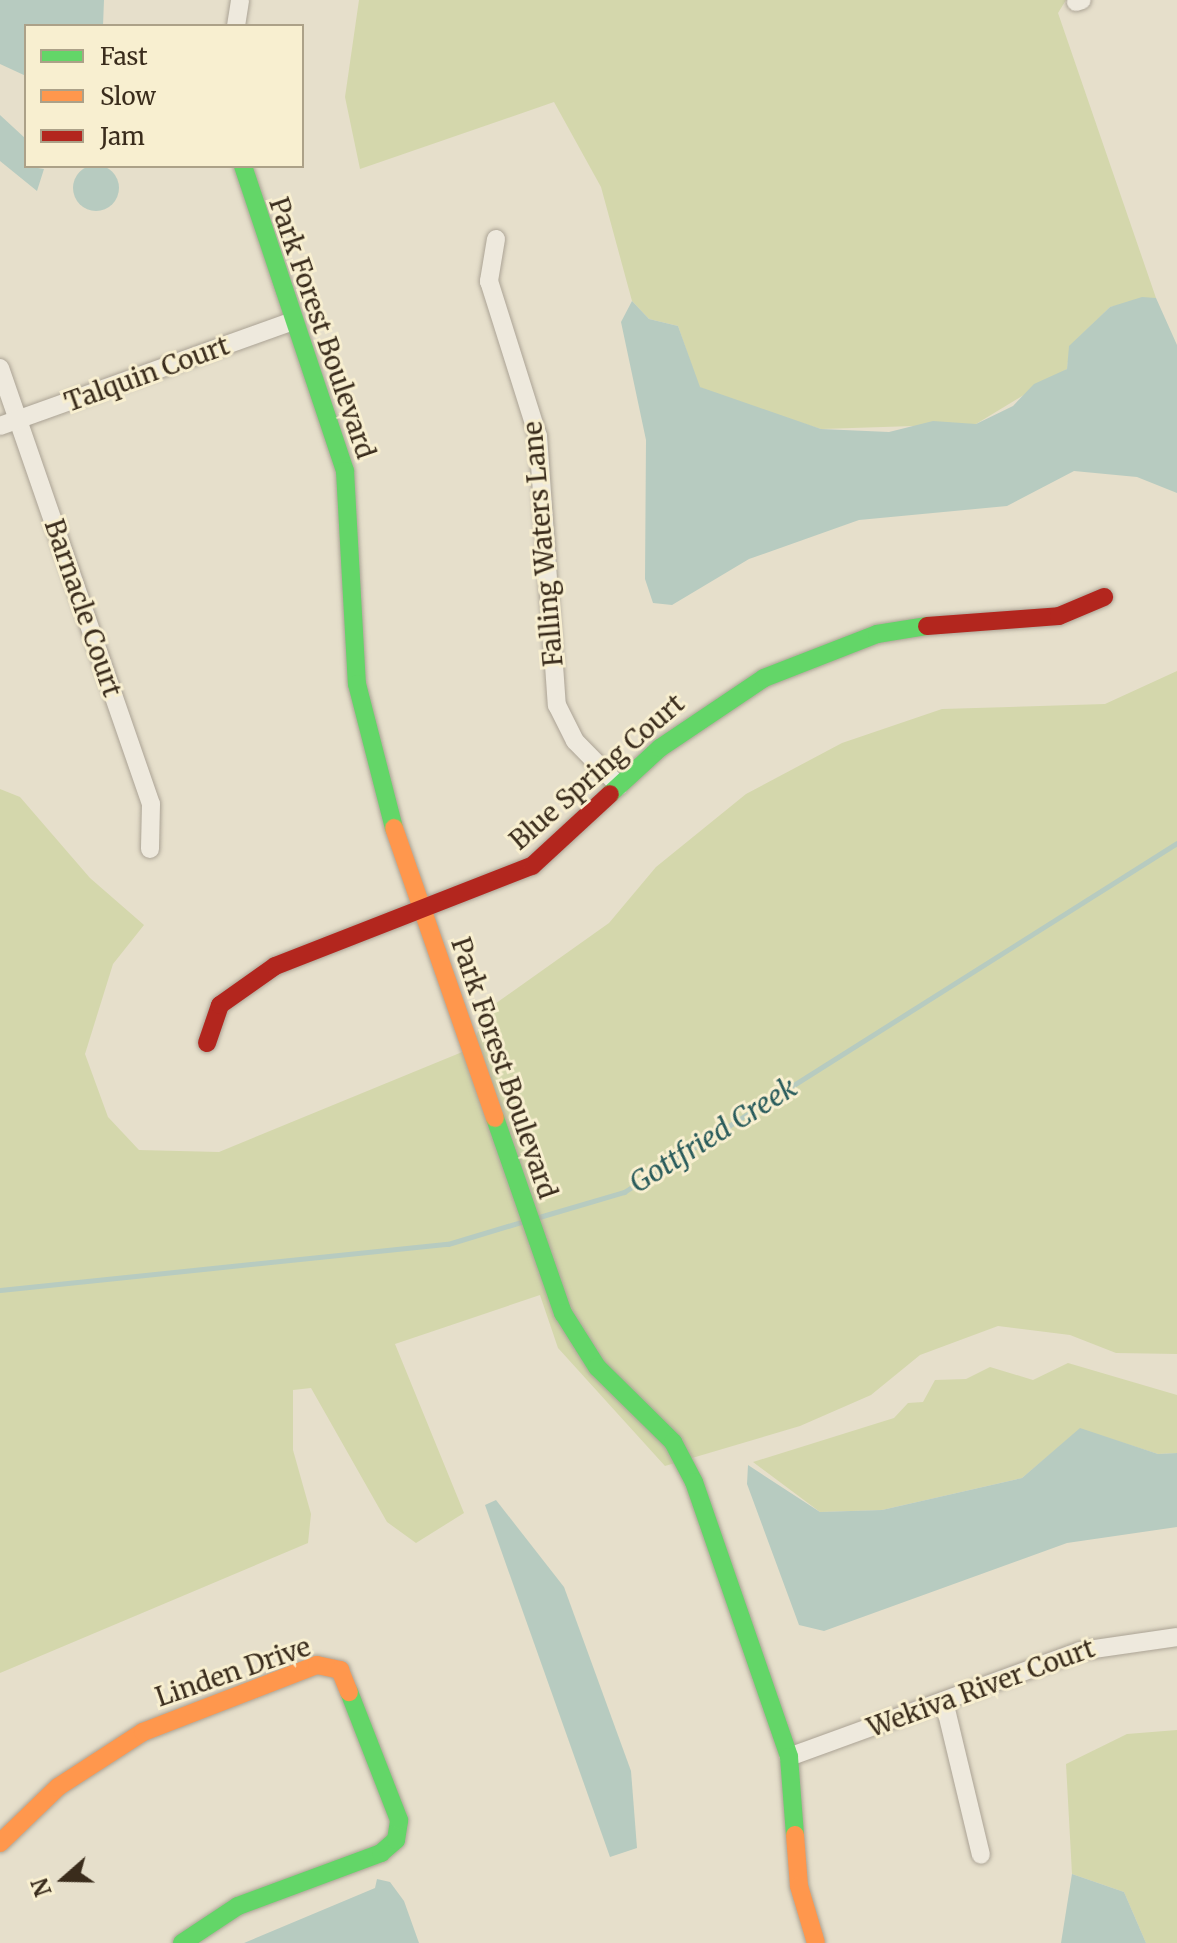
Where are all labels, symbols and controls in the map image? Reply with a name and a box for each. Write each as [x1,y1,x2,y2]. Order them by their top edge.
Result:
legend [24,24,304,168]
text: Fast [100,41,148,72]
text: Slow [100,81,156,112]
text: Jam [100,121,145,152]
street label: Park Forest Boulevard [263,193,381,463]
street label: Talquin Court [60,330,234,418]
street label: Falling Waters Lane [517,420,569,668]
street label: Barnacle Court [38,515,128,701]
street label: Blue Spring Court [503,688,691,856]
street label: Park Forest Boulevard [445,933,563,1203]
water label: Gottfried Creek [623,1070,803,1200]
street label: Linden Drive [151,1631,315,1713]
street label: Wekiva River Court [863,1632,1099,1744]
north arrow [24,1839,104,1919]
text: N [25,1874,58,1900]

